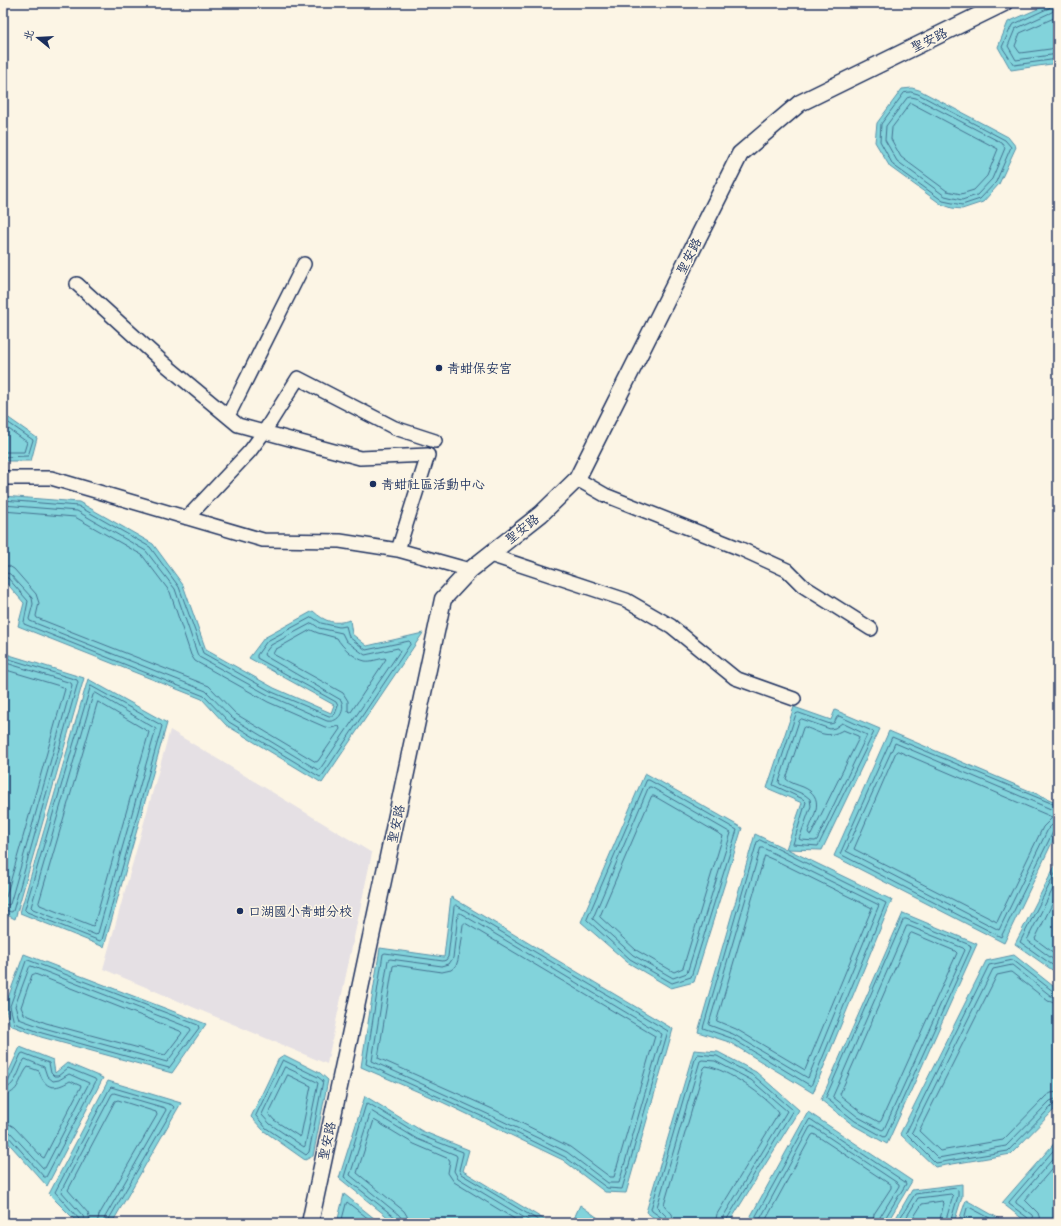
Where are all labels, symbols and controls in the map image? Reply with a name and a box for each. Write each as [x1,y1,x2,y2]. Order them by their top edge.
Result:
north arrow [18,18,58,58]
street label: 聖安路 [908,25,950,55]
text: 北 [21,28,37,42]
street label: 聖安路 [673,235,705,277]
place label: 青蚶保安宮 [447,361,512,376]
marker: 青蚶保安宮 [434,363,444,373]
place label: 青蚶社區活動中心 [381,477,485,492]
marker: 青蚶社區活動中心 [368,479,378,489]
street label: 聖安路 [502,511,542,547]
street label: 聖安路 [385,803,407,845]
place label: 口湖國小青蚶分校 [248,904,352,919]
marker: 口湖國小青蚶分校 [235,906,245,916]
street label: 聖安路 [316,1120,338,1162]

